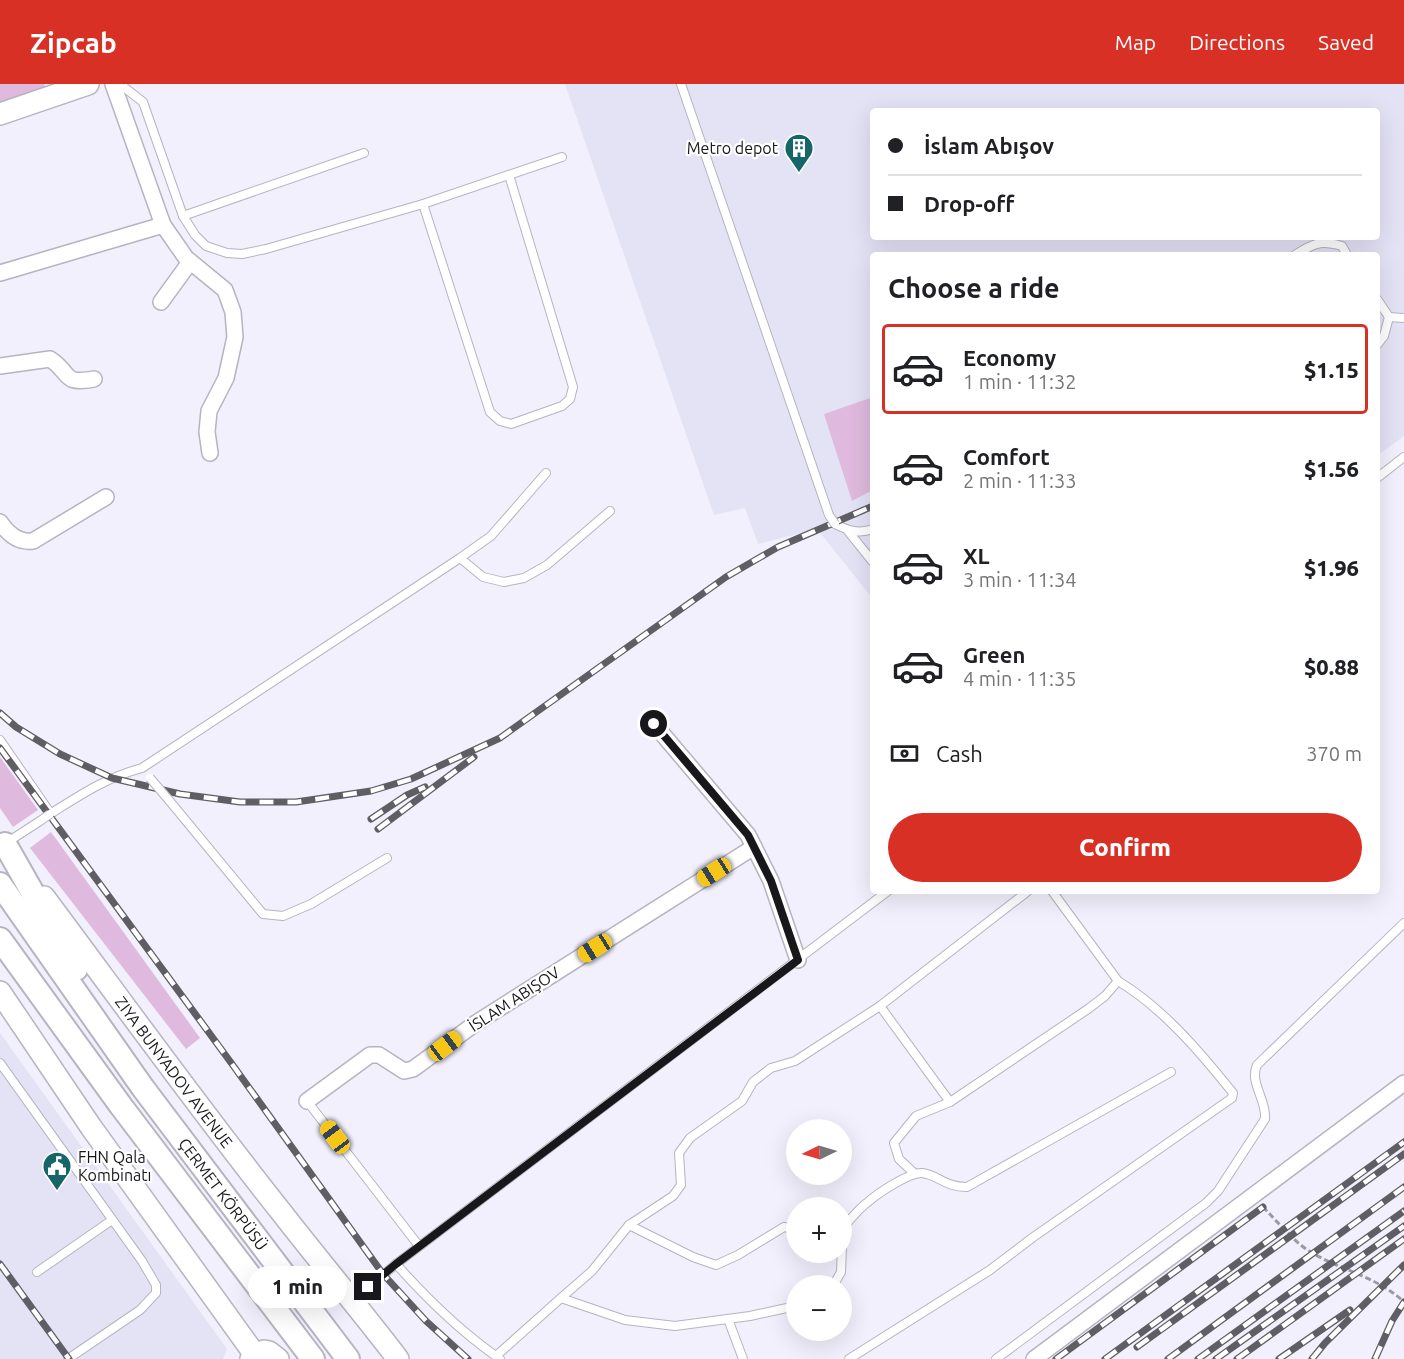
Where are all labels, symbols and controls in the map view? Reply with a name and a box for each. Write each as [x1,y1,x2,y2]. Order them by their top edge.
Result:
text: Zipcab [30,27,117,58]
text: Map [1115,30,1156,54]
text: Directions [1189,30,1285,54]
text: Saved [1318,30,1374,54]
building icon: Metro depot [783,132,815,174]
text: İslam Abışov [924,133,1054,158]
place label: Metro depot [687,139,779,157]
text: Drop-off [924,191,1014,216]
text: Choose a ride [888,273,1060,303]
icon: car [891,342,945,396]
text: Economy [963,345,1056,370]
text: $1.15 [1304,357,1359,382]
text: 1 min · 11:32 [963,370,1077,393]
icon: car [891,441,945,495]
text: Comfort [963,444,1050,469]
text: $1.56 [1304,456,1359,481]
text: 2 min · 11:33 [963,469,1077,492]
icon: car [891,540,945,594]
text: XL [963,543,990,568]
text: $1.96 [1304,555,1359,580]
text: 3 min · 11:34 [963,568,1077,591]
icon: car [891,639,945,693]
text: Green [963,642,1025,667]
text: $0.88 [1304,654,1359,679]
text: 4 min · 11:35 [963,667,1077,690]
route start [640,710,667,737]
icon: cash [888,737,921,770]
text: Cash [936,741,983,766]
text: 370 m [1306,742,1362,765]
button: Confirm [888,813,1362,882]
car [694,855,734,889]
car [575,931,615,965]
street label: İSLAM ABIŞOV [465,963,563,1035]
street label: ZIYA BUNYADOV AVENUE [112,993,236,1151]
car [425,1028,465,1064]
car [317,1117,353,1157]
north arrow [786,1119,852,1185]
map controls [786,1119,852,1341]
street label: ÇERMET KÖRPÜSÜ [175,1134,271,1254]
place label: FHN Qala Kombinatı [78,1148,152,1184]
public building icon: FHN Qala Kombinatı [41,1150,73,1192]
button: + [786,1197,852,1263]
callout: 1 min [248,1266,347,1308]
route end [354,1273,381,1300]
text: 1 min [272,1275,323,1298]
button: − [786,1275,852,1341]

